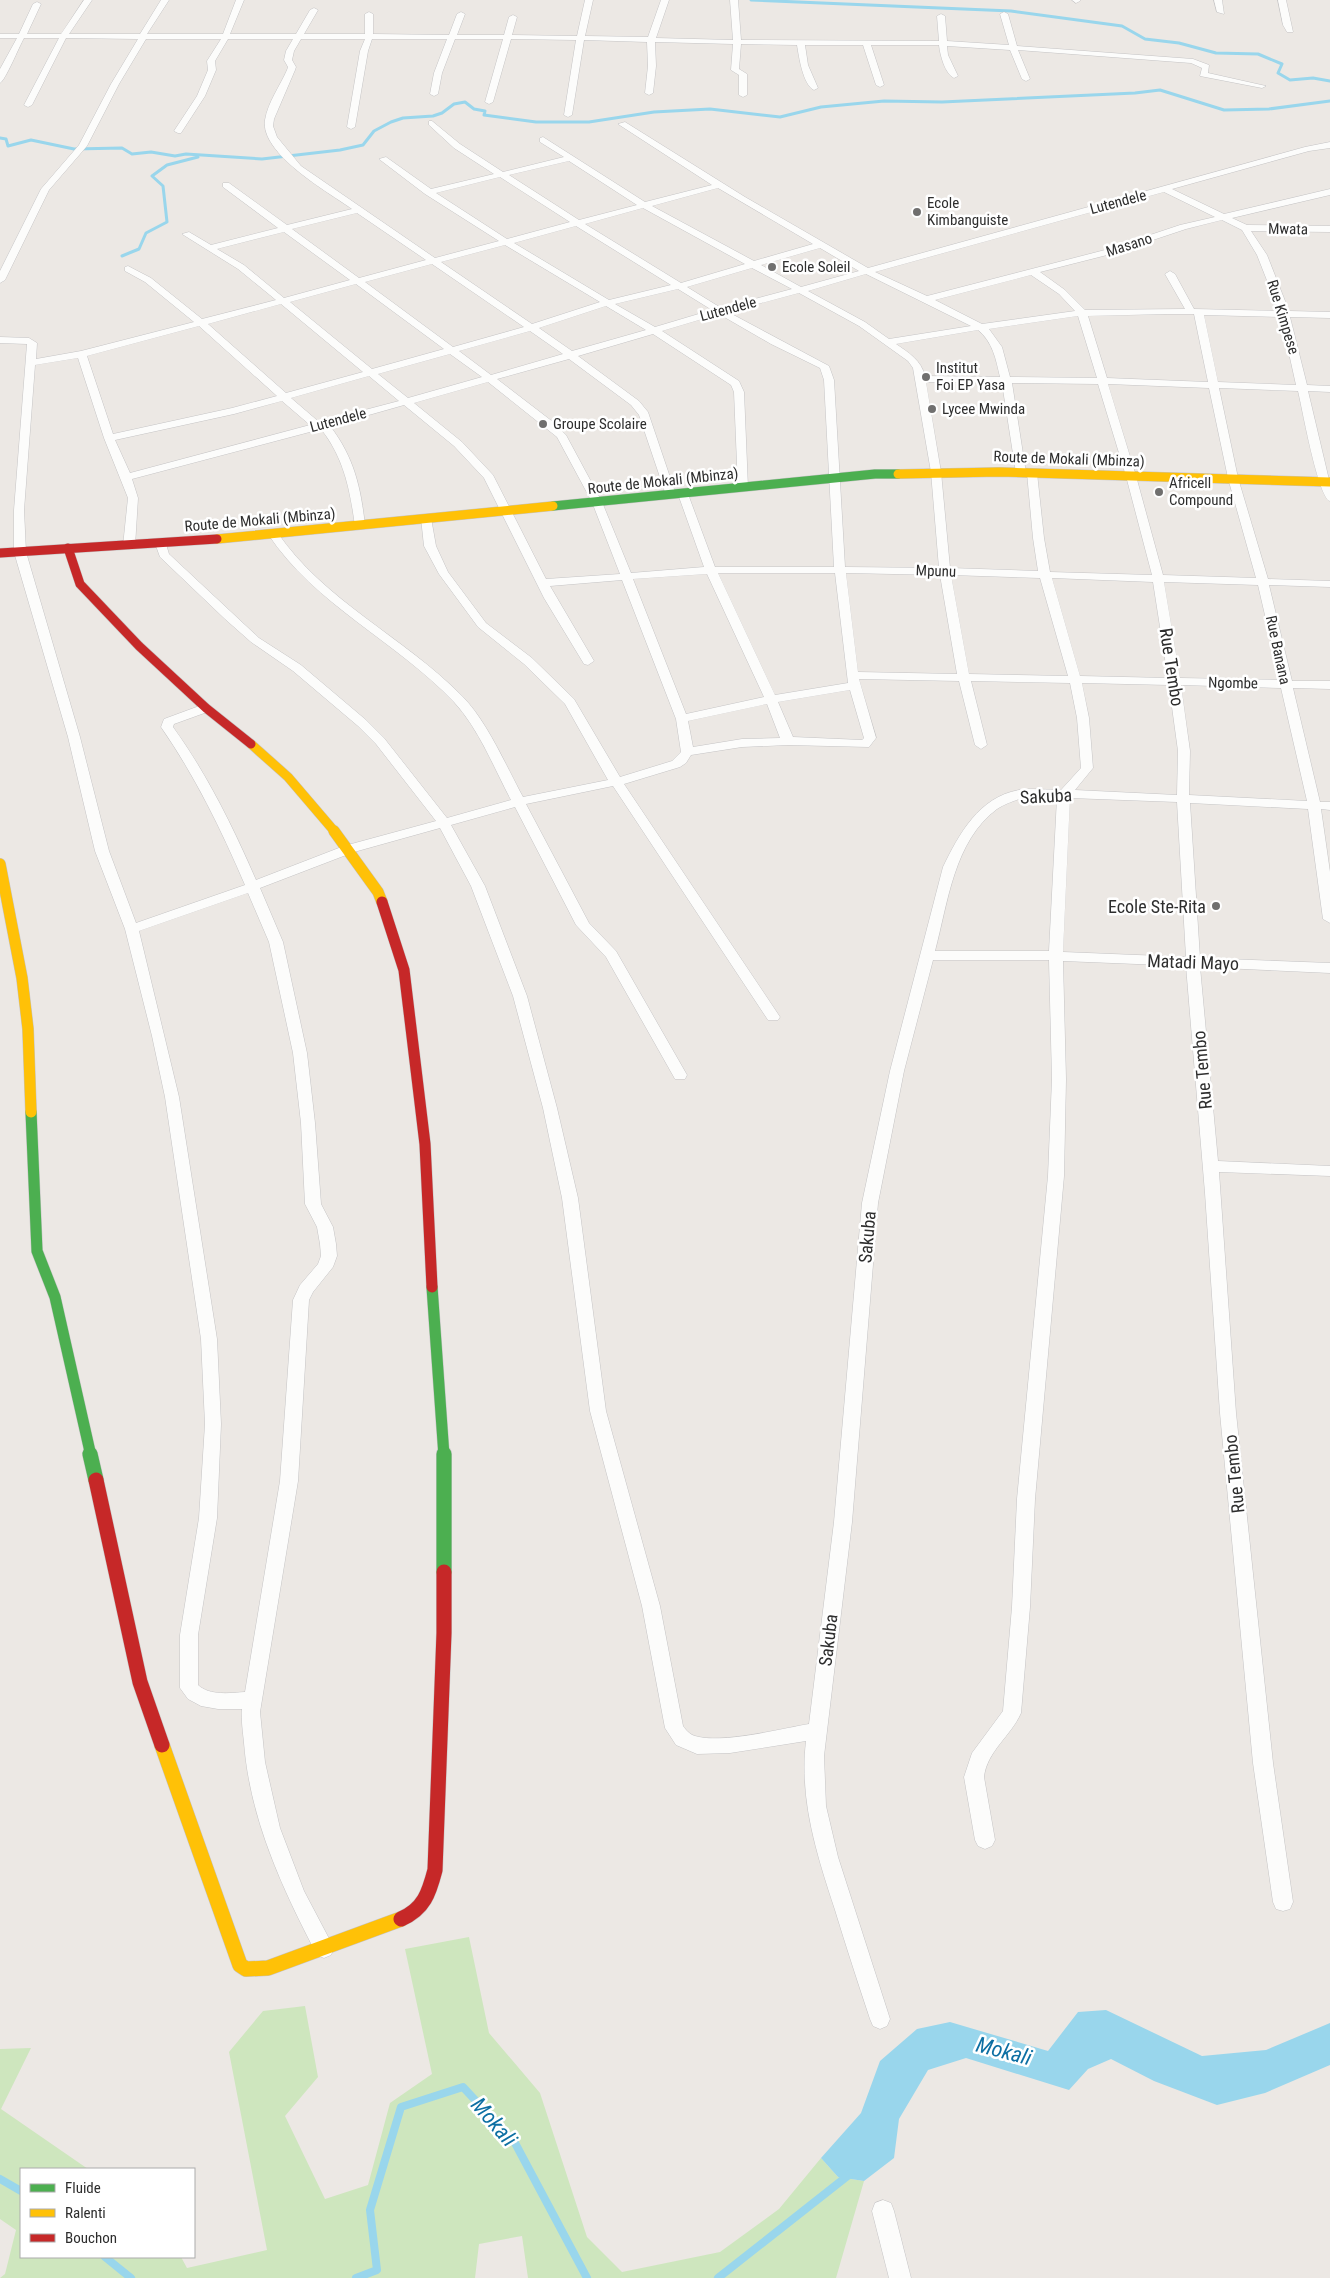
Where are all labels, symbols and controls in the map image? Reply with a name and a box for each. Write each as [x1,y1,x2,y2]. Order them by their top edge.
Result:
street label: Lutendele [1088,186,1148,218]
place label: Ecole Kimbanguiste [927,194,1008,229]
marker: Ecole Kimbanguiste [911,206,923,218]
street label: Mwata [1268,220,1308,238]
street label: Masano [1104,229,1154,261]
place label: Ecole Soleil [782,258,850,276]
marker: Ecole Soleil [766,261,778,273]
street label: Rue Kimpese [1263,278,1303,356]
street label: Lutendele [698,293,758,325]
place label: Institut Foi EP Yasa [936,359,1005,394]
marker: Institut Foi EP Yasa [920,371,932,383]
place label: Lycee Mwinda [942,400,1025,418]
marker: Lycee Mwinda [926,403,938,415]
street label: Lutendele [308,404,368,436]
place label: Groupe Scolaire [553,415,647,433]
marker: Groupe Scolaire [537,418,549,430]
street label: Route de Mokali (Mbinza) [993,447,1145,471]
street label: Route de Mokali (Mbinza) [587,464,739,498]
place label: Africell Compound [1169,474,1233,509]
marker: Africell Compound [1153,486,1165,498]
street label: Route de Mokali (Mbinza) [184,504,336,536]
street label: Mpunu [915,561,957,581]
street label: Rue Banana [1262,614,1294,686]
street label: Rue Tembo [1155,626,1189,708]
street label: Ngombe [1208,674,1258,692]
street label: Sakuba [1019,784,1073,808]
place label: Ecole Ste-Rita [1108,896,1206,917]
marker: Ecole Ste-Rita [1210,900,1222,912]
street label: Matadi Mayo [1147,950,1239,974]
street label: Rue Tembo [1188,1030,1216,1110]
street label: Sakuba [854,1210,880,1264]
street label: Rue Tembo [1219,1434,1249,1514]
street label: Sakuba [814,1613,842,1667]
water label: Mokali [973,2032,1035,2070]
water label: Mokali [466,2092,522,2152]
legend [20,2168,195,2258]
text: Fluide [65,2179,101,2197]
text: Ralenti [65,2204,106,2222]
text: Bouchon [65,2229,117,2247]

